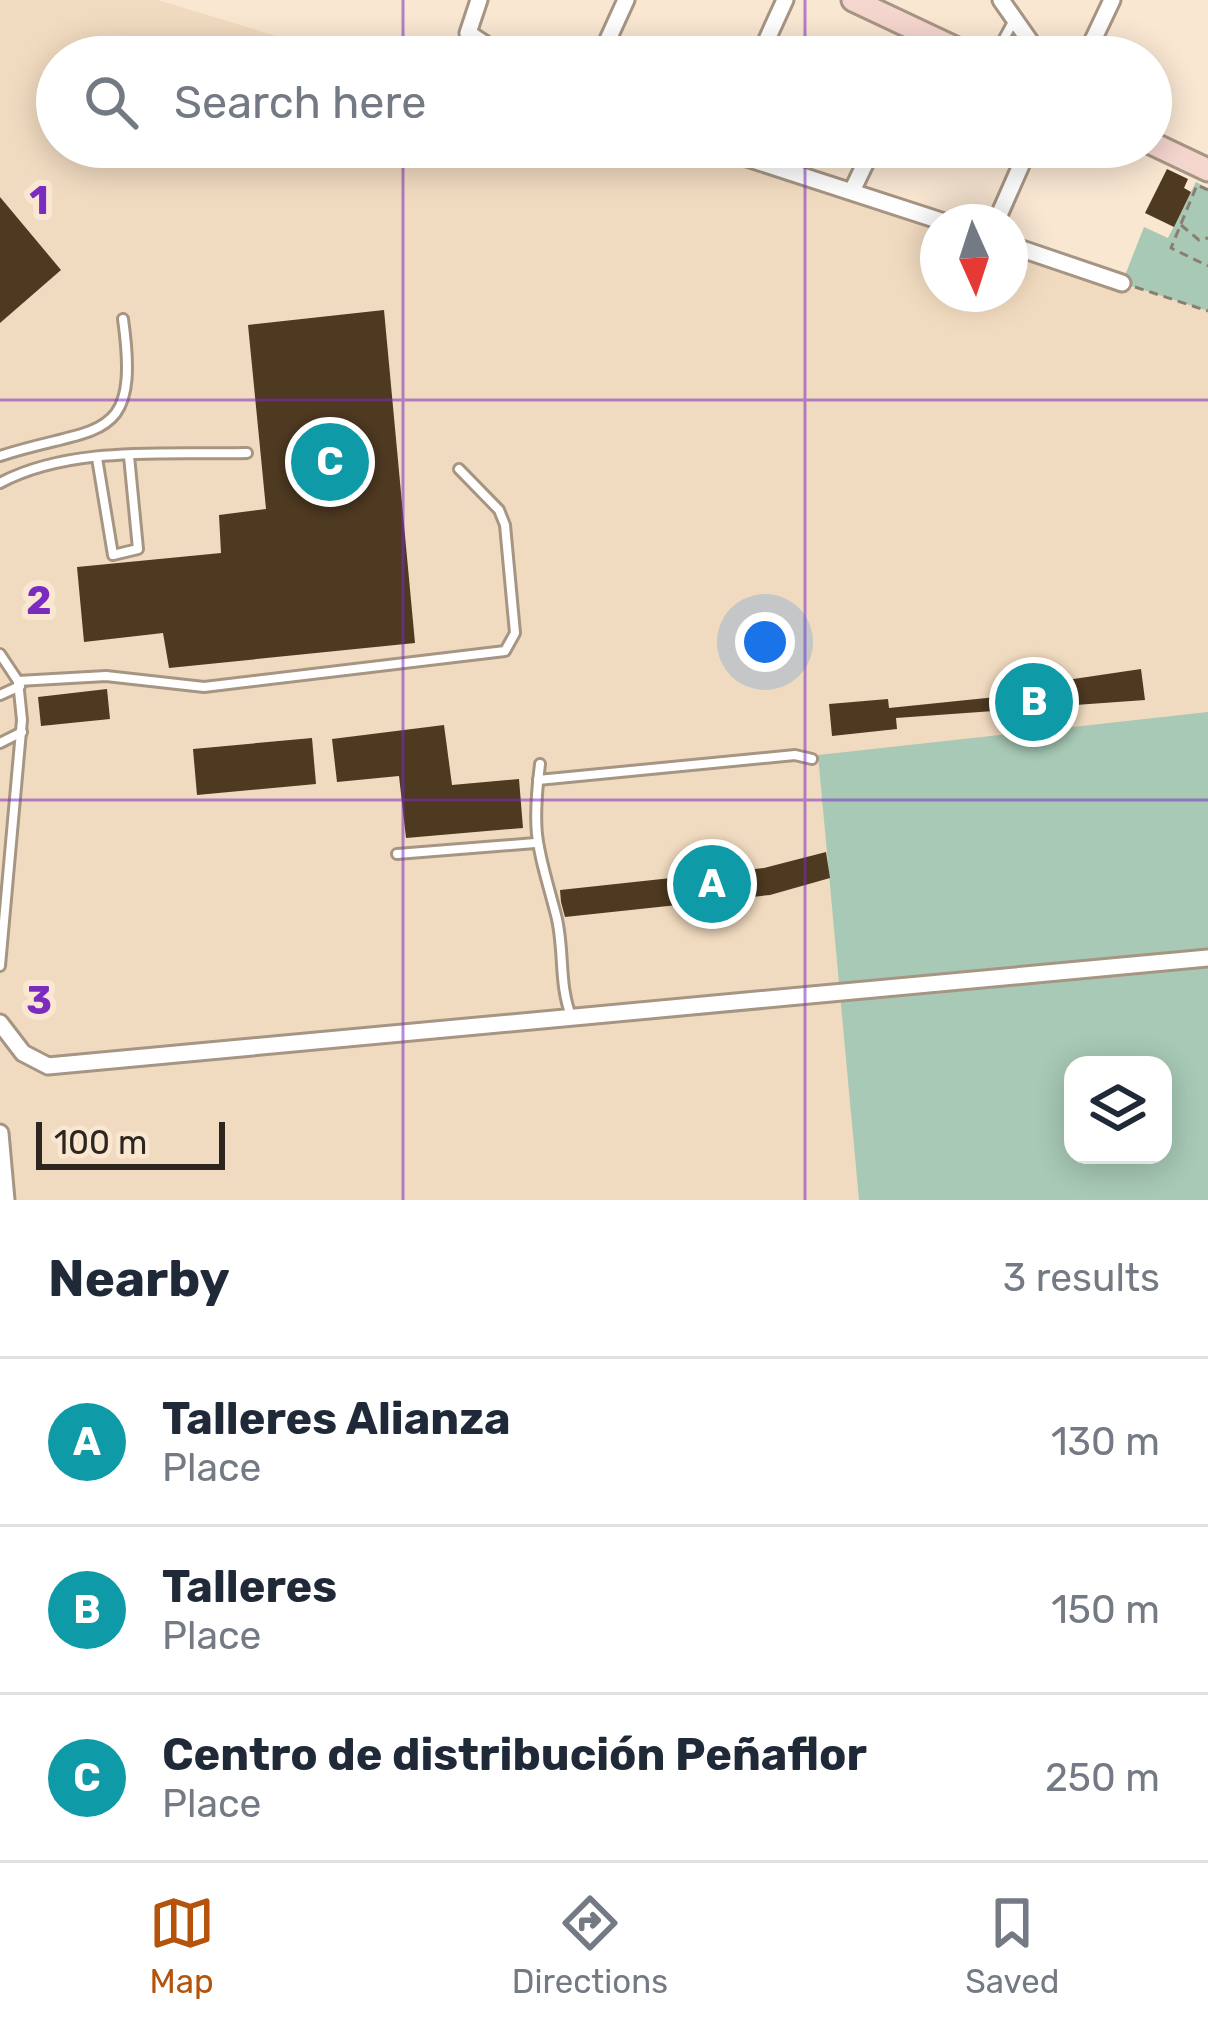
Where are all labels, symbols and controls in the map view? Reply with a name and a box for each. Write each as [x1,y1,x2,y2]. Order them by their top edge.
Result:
search box [36,36,1172,168]
icon: search [78,69,144,135]
text: Search here [174,76,426,129]
text: 1 [29,178,49,224]
north arrow [920,204,1028,312]
pin: C [291,417,369,507]
text: 2 [26,578,52,624]
your location [735,612,795,672]
pin: B [995,657,1073,747]
pin: A [673,839,751,929]
text: 3 [26,978,52,1024]
map controls [1064,1056,1172,1164]
button: layers [1064,1056,1172,1164]
scale bar [36,1116,225,1169]
text: 100 m [54,1123,147,1162]
text: Nearby [48,1248,230,1309]
text: 3 results [1003,1255,1160,1301]
text: Talleres Alianza [162,1392,511,1445]
text: A [73,1419,101,1465]
text: 130 m [1051,1419,1160,1465]
text: Place [162,1445,261,1491]
text: Talleres [162,1560,337,1613]
text: B [73,1587,101,1633]
text: 150 m [1051,1587,1160,1633]
text: Place [162,1613,261,1659]
text: Centro de distribución Peñaflor [162,1728,867,1781]
text: C [73,1755,101,1801]
text: 250 m [1045,1755,1160,1801]
text: Place [162,1781,261,1827]
tab: Map [149,1890,215,2001]
tab: Directions [512,1890,668,2001]
tab: Saved [965,1890,1059,2001]

